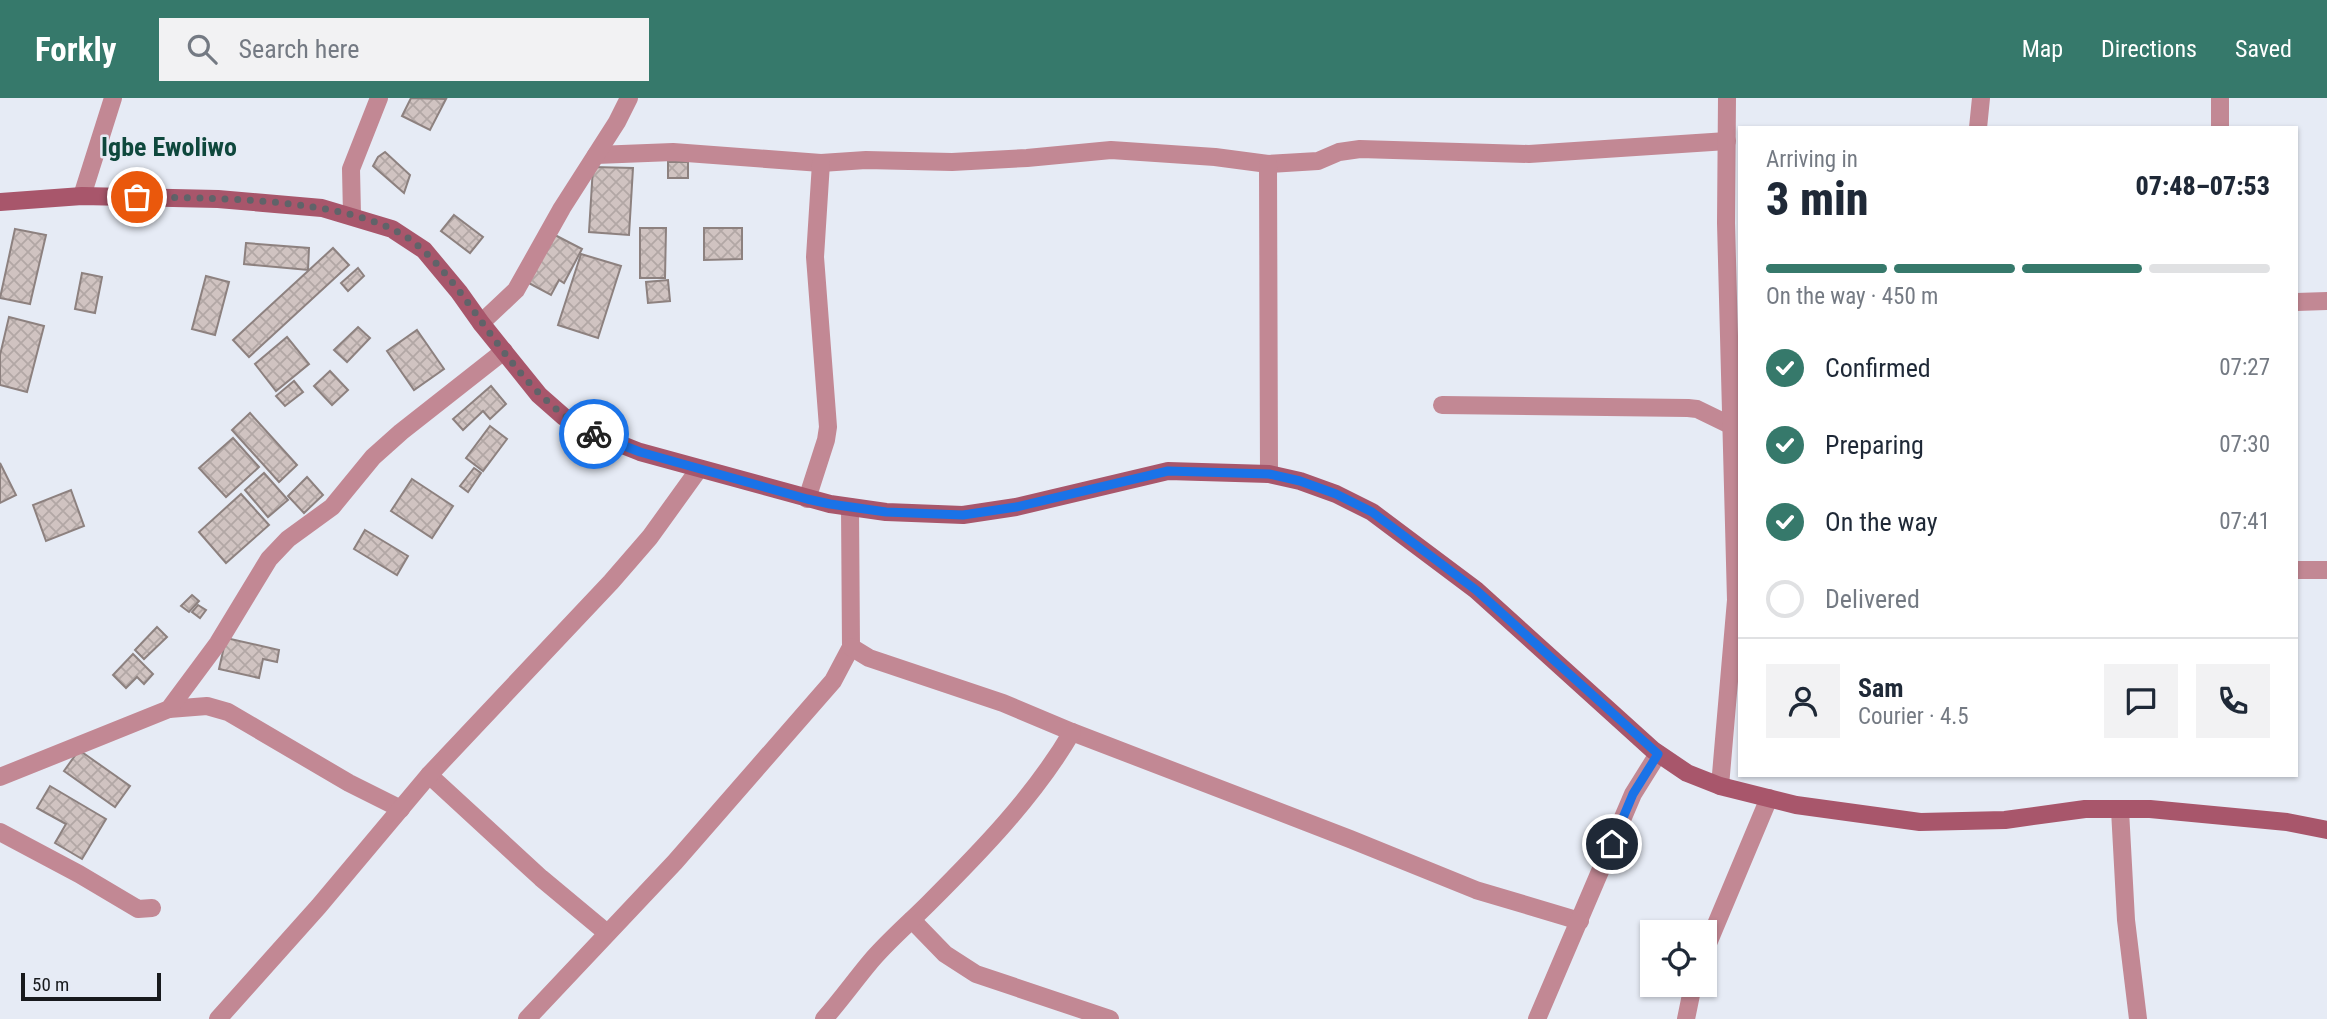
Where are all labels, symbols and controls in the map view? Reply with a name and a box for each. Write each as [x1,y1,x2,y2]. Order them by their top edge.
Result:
search box [159,18,649,81]
text: Forkly [35,30,117,69]
icon: search [183,30,221,68]
text: Search here [239,34,359,64]
text: Map [2022,35,2063,63]
text: Directions [2101,35,2197,63]
text: Saved [2235,35,2292,63]
district label: Igbe Ewoliwo [101,132,237,162]
text: Arriving in [1766,146,1858,173]
pin [107,167,167,227]
text: 07:48–07:53 [2136,171,2270,201]
text: 3 min [1766,172,1869,226]
icon: bag [118,178,156,216]
text: On the way · 450 m [1766,283,1938,310]
icon: check [1766,349,1804,387]
text: Confirmed [1825,353,1931,383]
text: 07:27 [2219,354,2270,381]
courier [559,399,629,469]
icon: bike [575,415,613,453]
icon: check [1766,426,1804,464]
text: Preparing [1825,430,1924,460]
text: 07:30 [2219,431,2270,458]
icon: check [1766,503,1804,541]
text: On the way [1825,507,1938,537]
text: 07:41 [2219,508,2270,535]
text: Delivered [1825,584,1920,614]
button: person [1766,664,1840,738]
button: chat [2104,664,2178,738]
button: phone [2196,664,2270,738]
text: Sam [1858,673,1904,703]
text: Courier · 4.5 [1858,703,1969,730]
pin [1582,814,1642,874]
icon: home [1593,825,1631,863]
map controls [1640,920,1717,997]
button: locate [1640,920,1717,997]
scale bar [21,970,161,1002]
text: 50 m [32,973,69,996]

